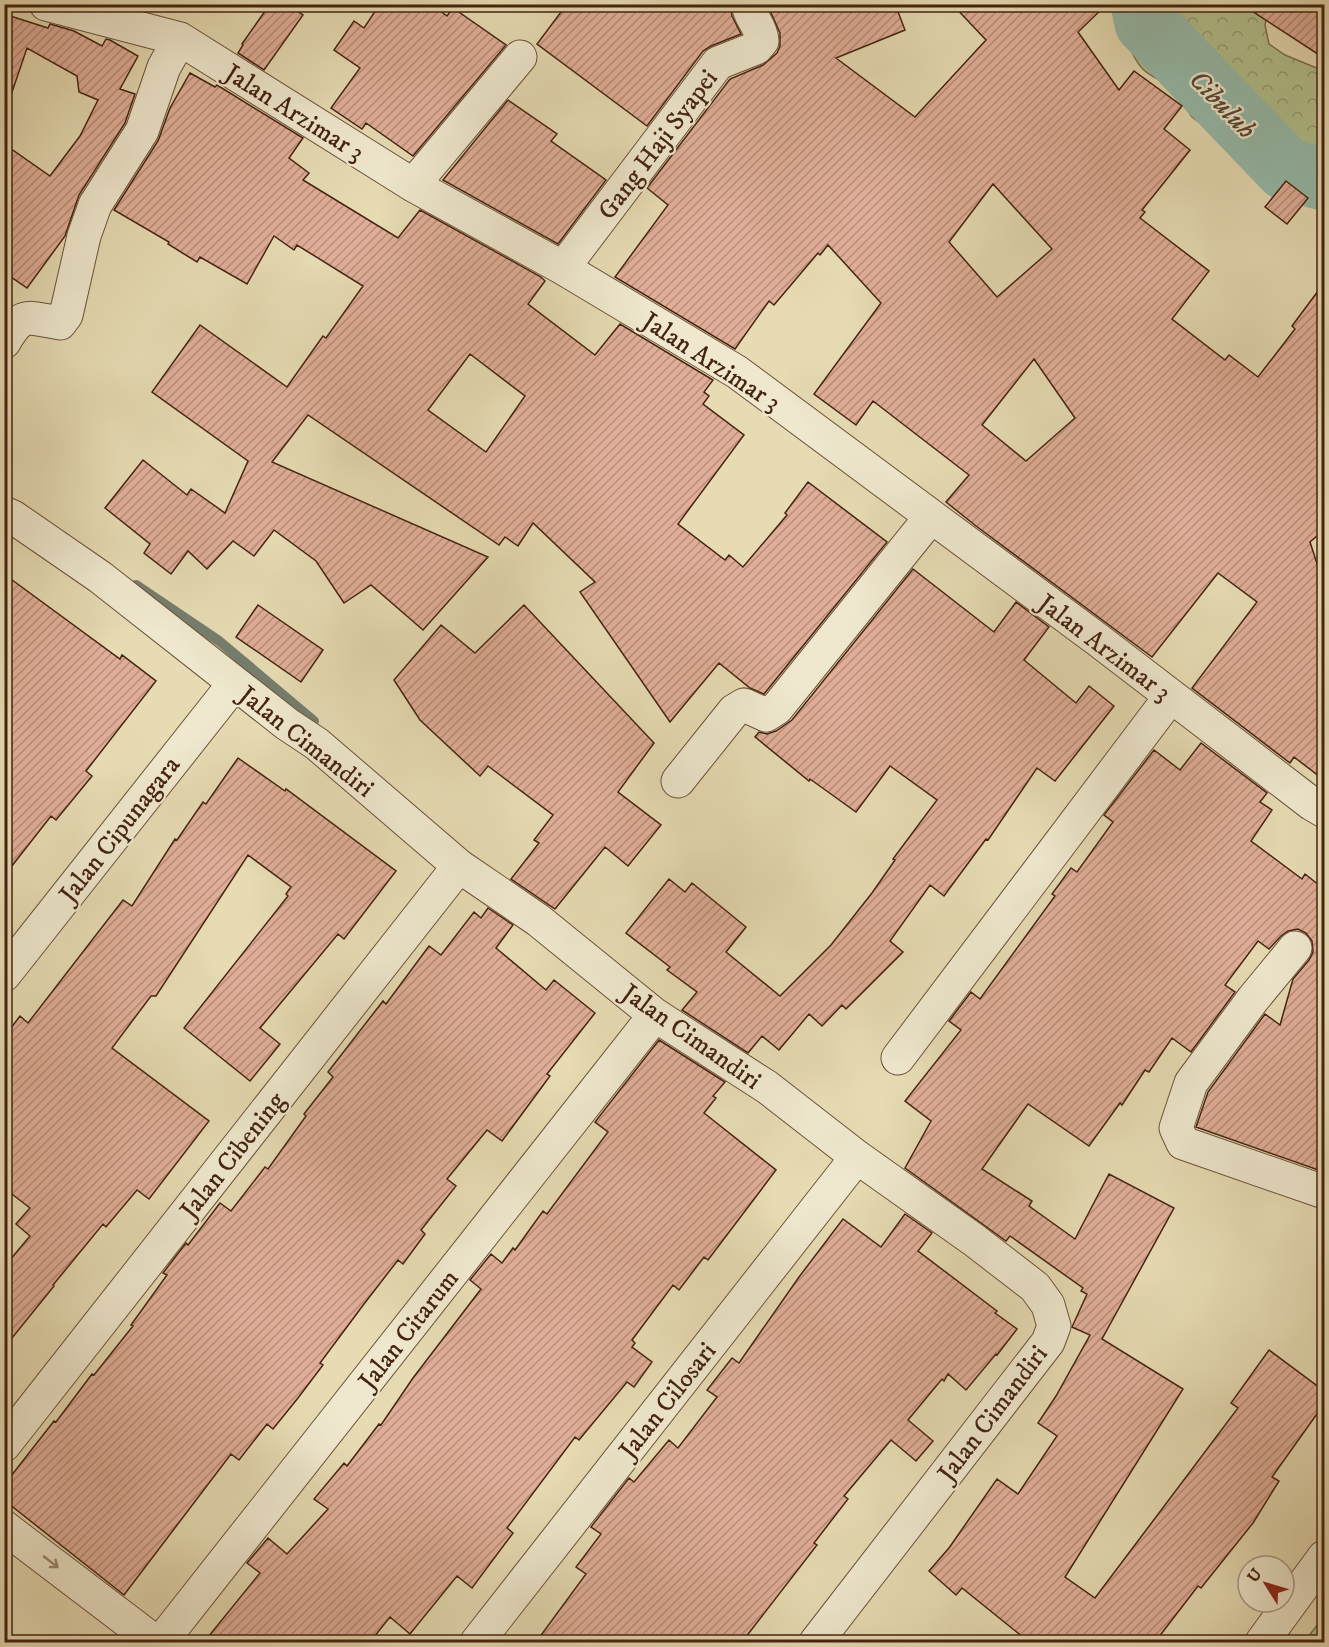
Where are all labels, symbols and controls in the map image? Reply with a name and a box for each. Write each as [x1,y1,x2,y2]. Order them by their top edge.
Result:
street label: Jalan Arzimar 3 [216,56,370,169]
street label: Gang Haji Syapei [591,63,725,227]
water label: Cibuluh [1181,63,1263,146]
street label: Jalan Arzimar 3 [634,304,787,419]
street label: Jalan Arzimar 3 [1029,586,1177,709]
street label: Jalan Cimandiri [230,678,380,805]
street label: Jalan Cipunagara [51,750,188,912]
street label: Jalan Cimandiri [613,976,767,1097]
street label: Jalan Cibening [172,1086,293,1228]
street label: Jalan Citarum [351,1263,466,1398]
street label: Jalan Cilosari [611,1336,724,1468]
street label: Jalan Cimandiri [930,1339,1055,1490]
north arrow [1236,1554,1296,1614]
one-way arrow [43,1555,59,1568]
text: U [1243,1564,1267,1587]

